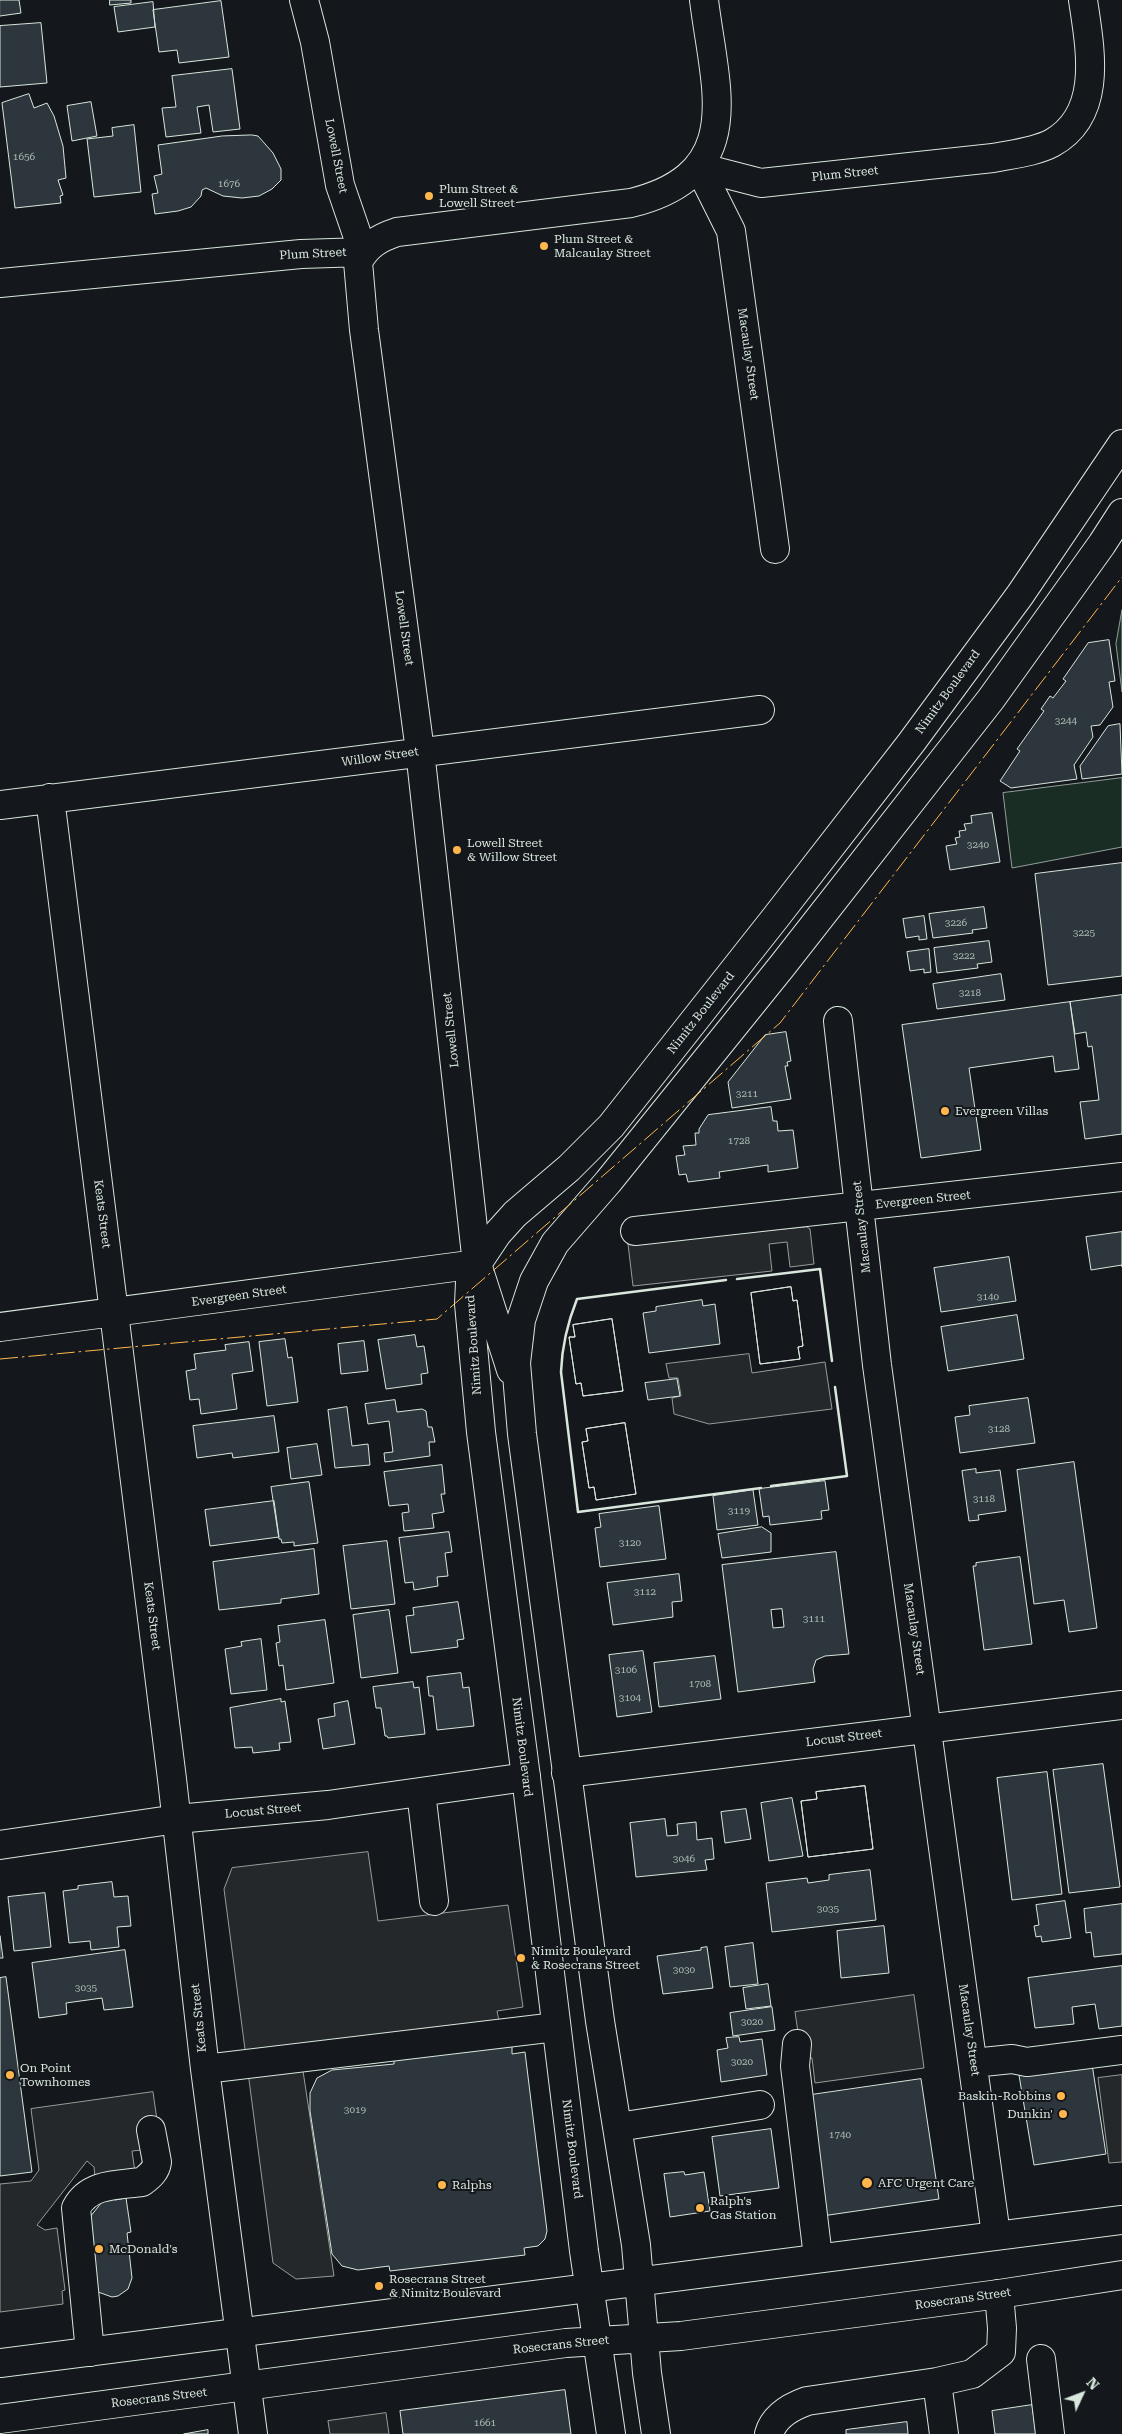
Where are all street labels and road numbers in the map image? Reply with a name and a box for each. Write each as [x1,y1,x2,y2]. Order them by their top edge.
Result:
street label: Lowell Street [322,118,350,194]
street label: Plum Street [811,163,879,185]
street label: Plum Street [279,245,347,263]
street label: Macaulay Street [734,307,762,401]
street label: Lowell Street [392,590,416,666]
street label: Nimitz Boulevard [913,647,983,737]
street label: Willow Street [340,744,420,770]
street label: Nimitz Boulevard [664,969,738,1057]
street label: Lowell Street [440,992,462,1068]
street label: Keats Street [91,1179,113,1249]
street label: Macaulay Street [850,1180,874,1274]
street label: Evergreen Street [875,1188,971,1212]
street label: Evergreen Street [191,1282,287,1310]
street label: Nimitz Boulevard [463,1294,485,1396]
street label: Keats Street [141,1581,163,1651]
street label: Macaulay Street [900,1582,928,1676]
street label: Nimitz Boulevard [509,1696,535,1798]
street label: Locust Street [805,1726,883,1750]
street label: Locust Street [224,1800,302,1822]
street label: Keats Street [188,1983,210,2053]
street label: Macaulay Street [955,1983,983,2077]
street label: Nimitz Boulevard [559,2098,585,2200]
street label: Rosecrans Street [914,2285,1012,2313]
street label: Rosecrans Street [512,2333,610,2357]
street label: Rosecrans Street [110,2385,208,2411]

